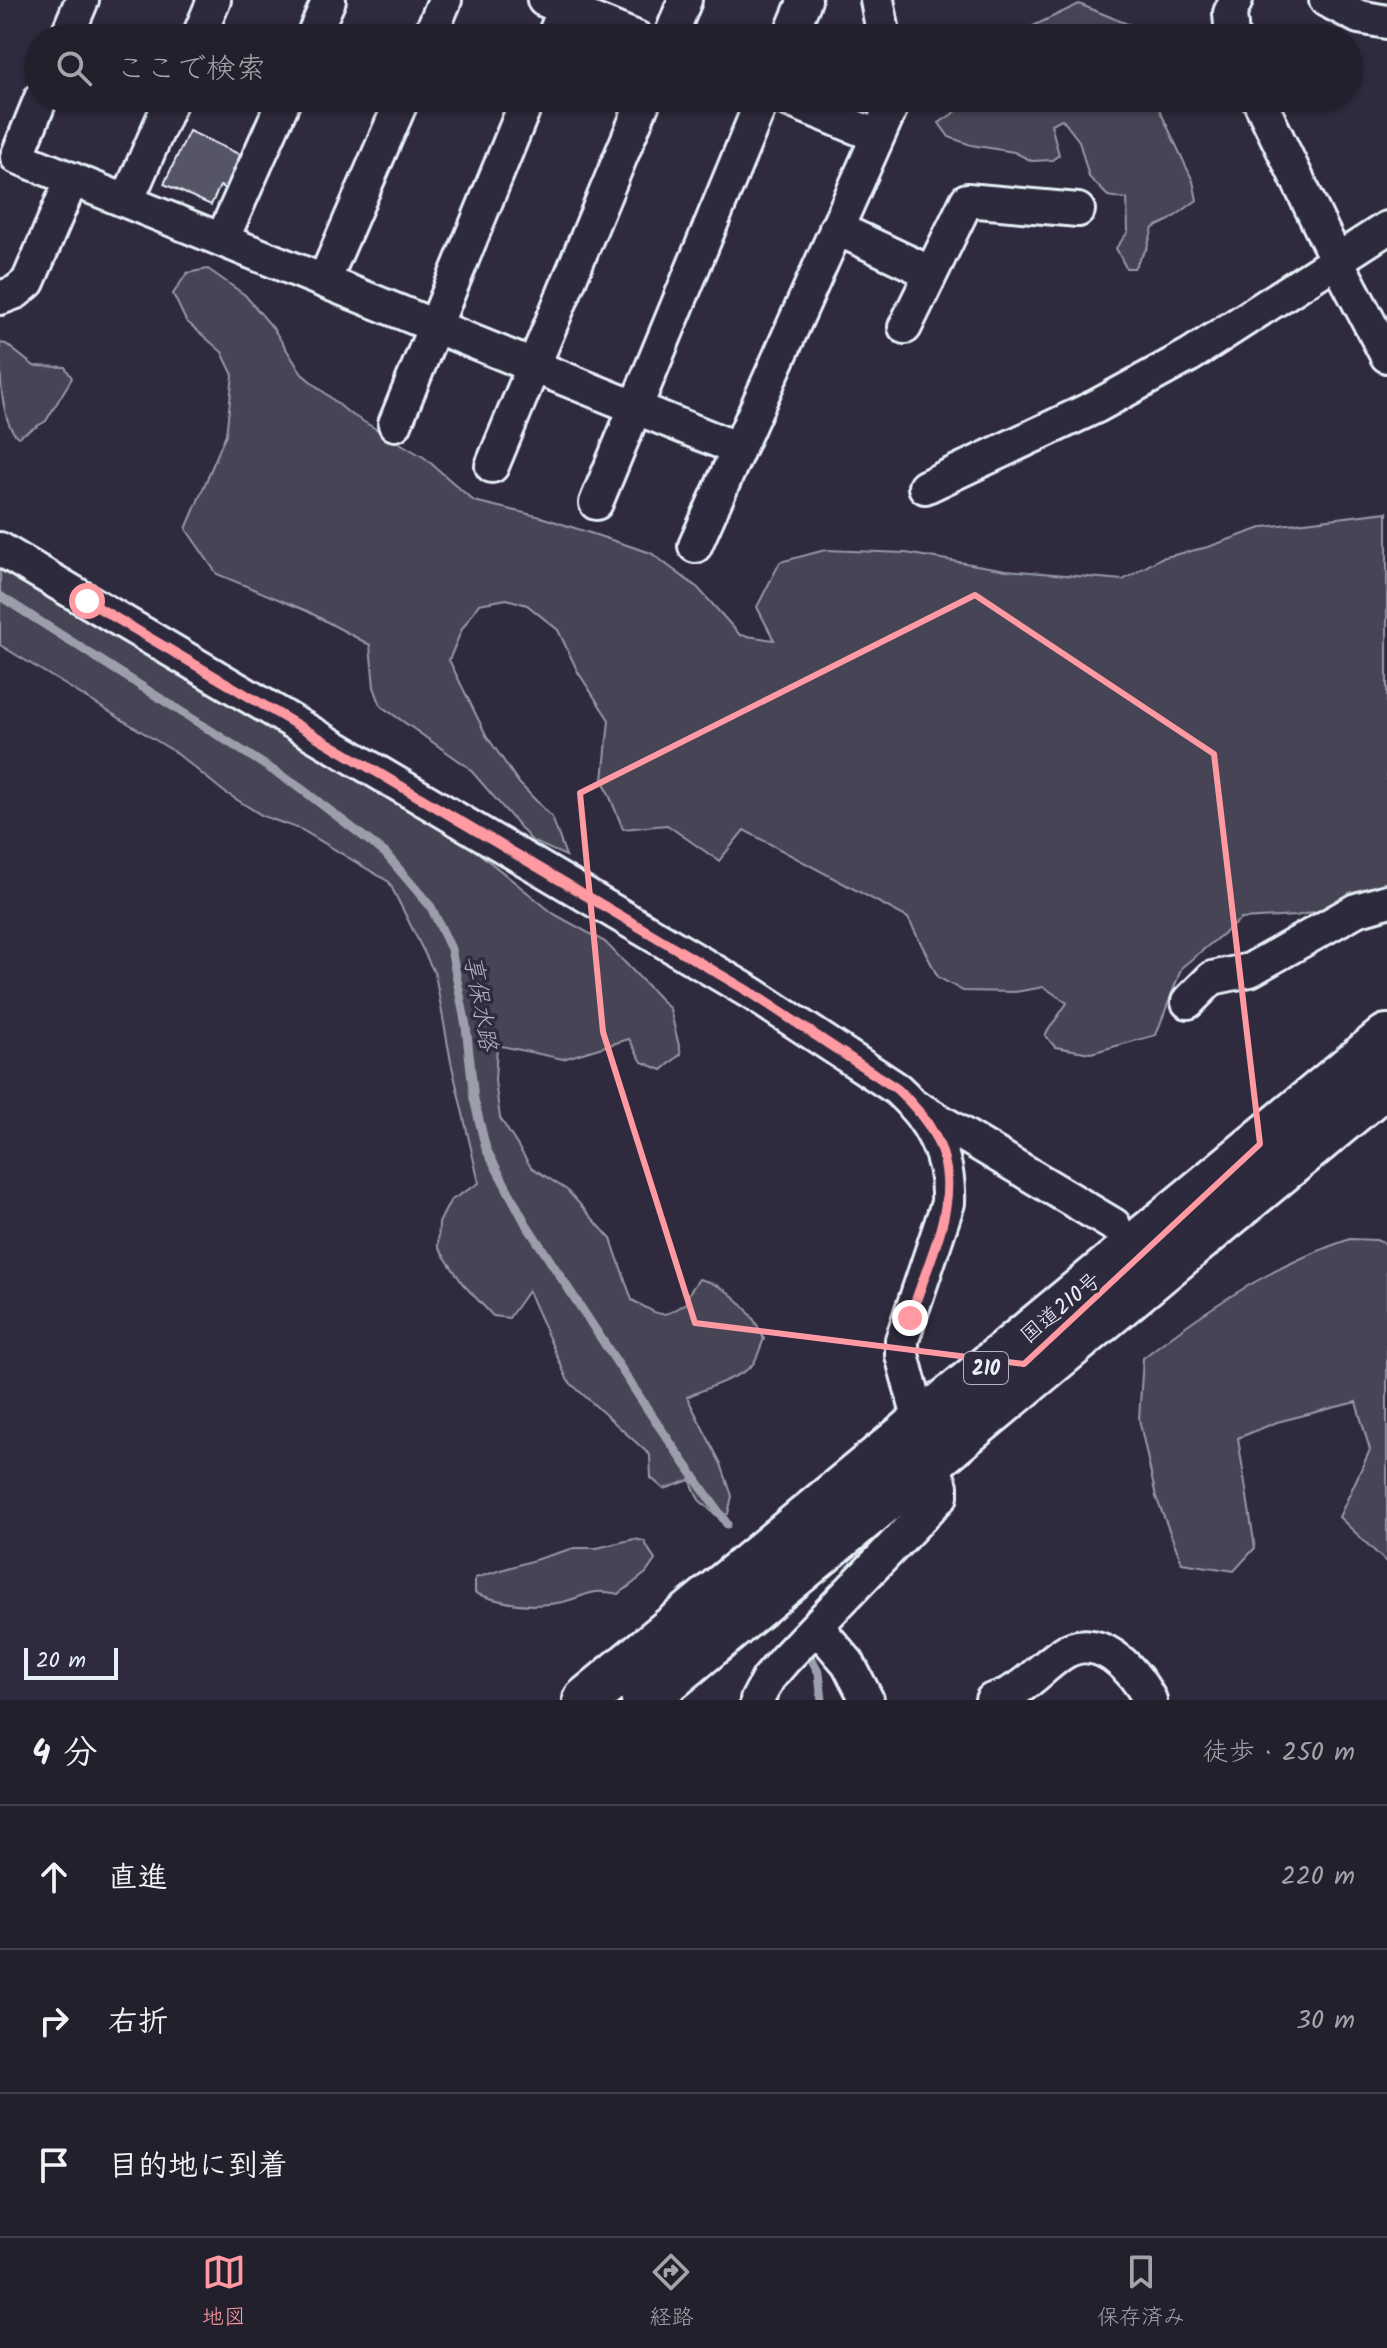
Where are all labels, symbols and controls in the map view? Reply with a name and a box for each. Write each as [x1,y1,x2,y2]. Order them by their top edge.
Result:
search box [24,24,1363,112]
icon: search [52,46,96,90]
text: ここで検索 [116,46,266,94]
route start [69,583,105,619]
water label: 享保水路 [452,953,507,1056]
street label: 国道210号 [1013,1264,1110,1353]
route end [892,1300,928,1336]
road number: 210 [964,1352,1008,1384]
scale bar [24,1644,118,1680]
text: 20 m [36,1644,86,1679]
text: 4 分 [32,1727,98,1781]
text: 徒歩 · 250 m [1203,1732,1355,1774]
icon: ahead [32,1855,76,1899]
text: 直進 [108,1855,168,1903]
text: 220 m [1281,1856,1355,1898]
icon: right [32,1999,76,2043]
text: 右折 [108,1999,168,2047]
text: 30 m [1296,2000,1355,2042]
icon: arrive [32,2143,76,2187]
text: 目的地に到着 [108,2143,288,2191]
tab: 地図 [202,2250,246,2336]
tab: 経路 [649,2250,693,2336]
tab: 保存済み [1097,2250,1185,2336]

